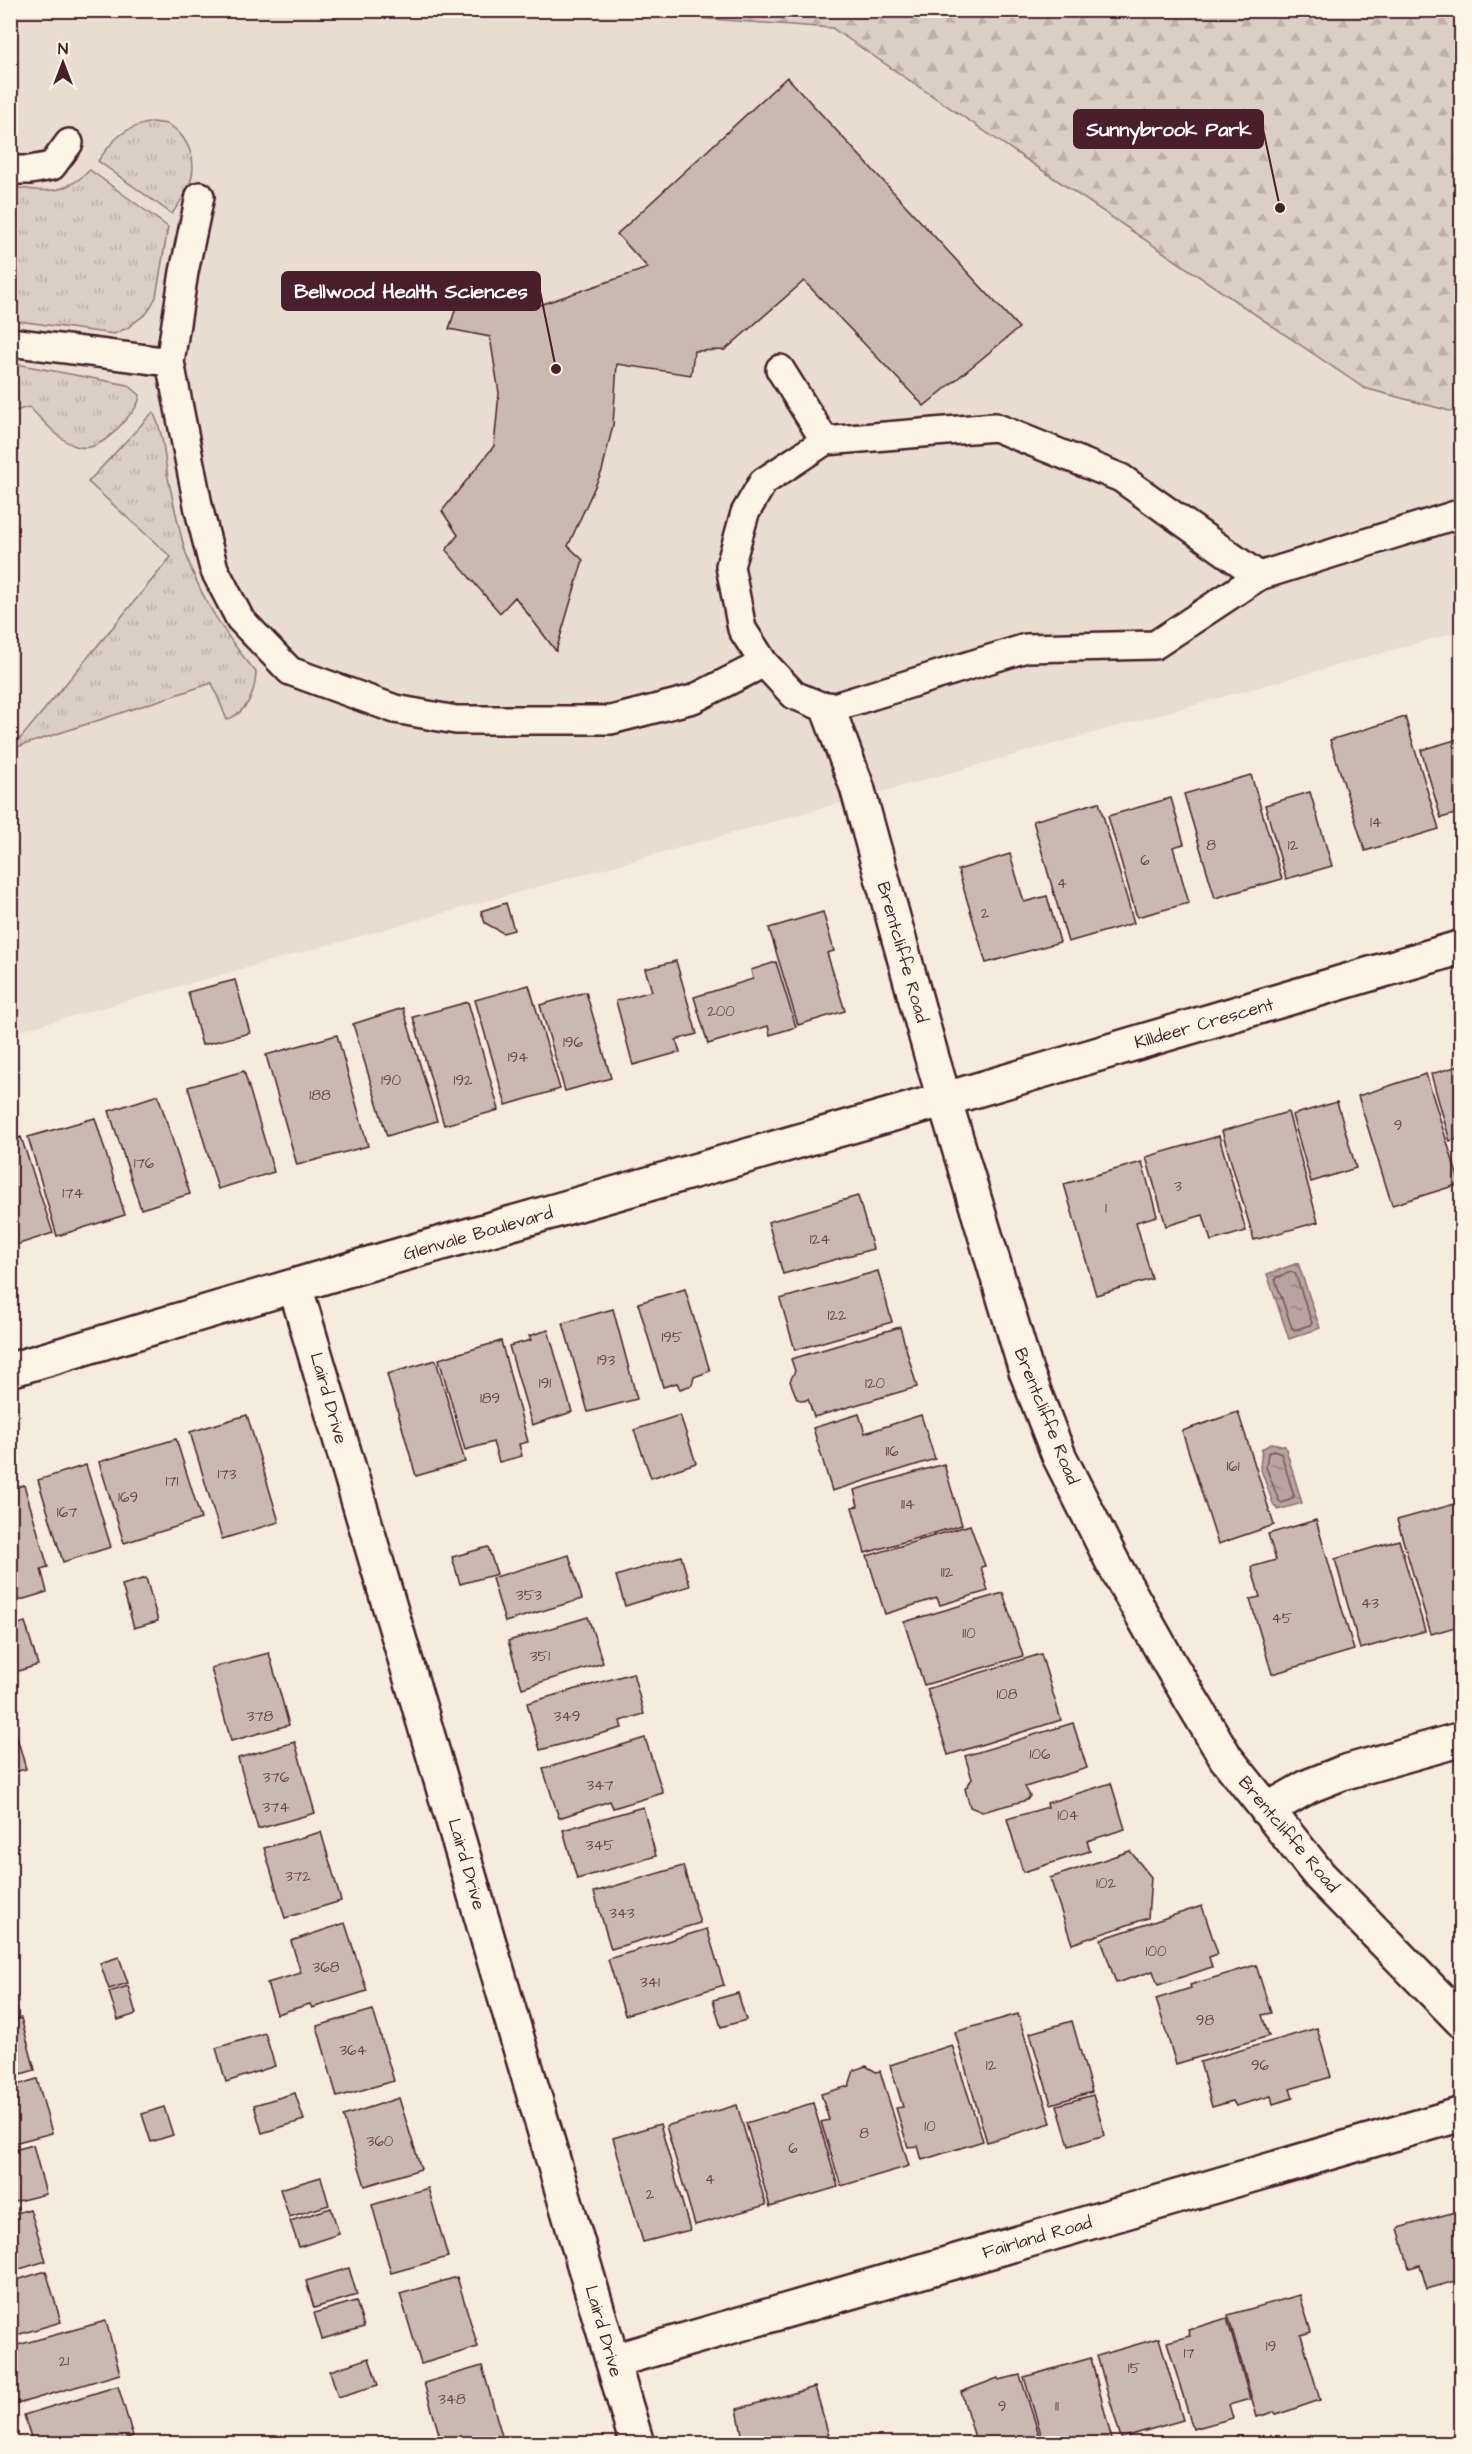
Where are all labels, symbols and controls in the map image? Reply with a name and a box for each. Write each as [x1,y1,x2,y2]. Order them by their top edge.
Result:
north arrow [33,33,93,93]
text: N [58,38,68,60]
callout: Sunnybrook Park [1074,110,1263,148]
text: Sunnybrook Park [1085,116,1252,145]
callout: Bellwood Health Sciences [282,272,540,310]
text: Bellwood Health Sciences [294,278,528,306]
house number: 14 [1370,812,1382,833]
house number: 8 [1206,835,1216,856]
house number: 12 [1288,835,1299,856]
house number: 6 [1140,850,1150,871]
house number: 4 [1057,873,1067,894]
street label: Brentcliffe Road [870,879,935,1025]
house number: 2 [981,903,990,924]
street label: Killdeer Crescent [1131,991,1277,1055]
house number: 200 [707,1001,735,1022]
house number: 196 [563,1032,584,1053]
house number: 194 [508,1047,528,1068]
house number: 190 [381,1070,401,1091]
house number: 192 [453,1070,473,1091]
house number: 188 [309,1085,331,1106]
house number: 9 [1394,1115,1402,1136]
house number: 176 [134,1153,155,1174]
house number: 3 [1174,1176,1182,1197]
house number: 174 [62,1183,84,1204]
house number: 1 [1105,1198,1107,1219]
street label: Glenvale Boulevard [400,1200,556,1267]
house number: 124 [810,1229,830,1250]
house number: 122 [827,1305,847,1326]
house number: 195 [661,1327,683,1348]
street label: Brentcliffe Road [1008,1344,1085,1488]
street label: Laird Drive [304,1349,354,1447]
house number: 193 [597,1350,615,1371]
house number: 191 [539,1373,551,1394]
house number: 120 [865,1373,886,1394]
house number: 189 [480,1388,500,1409]
house number: 116 [885,1441,899,1462]
house number: 161 [1226,1456,1240,1477]
house number: 173 [218,1464,237,1485]
house number: 171 [165,1471,179,1492]
house number: 169 [118,1487,138,1508]
house number: 114 [901,1494,915,1515]
house number: 167 [57,1502,77,1523]
house number: 112 [941,1562,954,1583]
house number: 353 [516,1585,542,1606]
house number: 43 [1361,1593,1379,1614]
house number: 45 [1272,1608,1293,1629]
house number: 110 [962,1623,976,1644]
house number: 351 [530,1646,550,1667]
house number: 108 [996,1684,1018,1705]
house number: 378 [247,1706,274,1727]
house number: 349 [554,1706,580,1727]
house number: 106 [1030,1744,1051,1765]
house number: 376 [263,1767,290,1788]
street label: Brentcliffe Road [1232,1771,1345,1898]
house number: 347 [586,1775,614,1796]
house number: 374 [262,1797,290,1818]
house number: 104 [1057,1805,1079,1826]
street label: Laird Drive [442,1815,492,1913]
house number: 345 [586,1835,615,1856]
house number: 372 [285,1866,311,1887]
house number: 102 [1096,1873,1116,1894]
house number: 343 [609,1903,635,1924]
house number: 100 [1146,1941,1167,1962]
house number: 368 [313,1957,340,1978]
house number: 341 [640,1972,660,1993]
house number: 98 [1196,2010,1214,2031]
house number: 364 [339,2040,367,2061]
house number: 12 [986,2055,997,2076]
house number: 96 [1251,2055,1270,2076]
house number: 10 [924,2116,936,2137]
house number: 8 [859,2123,869,2144]
house number: 360 [367,2131,394,2152]
house number: 6 [788,2138,798,2159]
house number: 4 [705,2169,715,2190]
house number: 2 [646,2184,655,2205]
street label: Fairland Road [979,2210,1095,2265]
street label: Laird Drive [579,2282,629,2380]
house number: 19 [1266,2336,1276,2357]
house number: 17 [1183,2343,1195,2364]
house number: 21 [59,2351,69,2372]
house number: 15 [1128,2358,1141,2379]
house number: 348 [438,2389,466,2410]
house number: 9 [998,2396,1006,2417]
house number: 11 [1055,2396,1059,2417]

